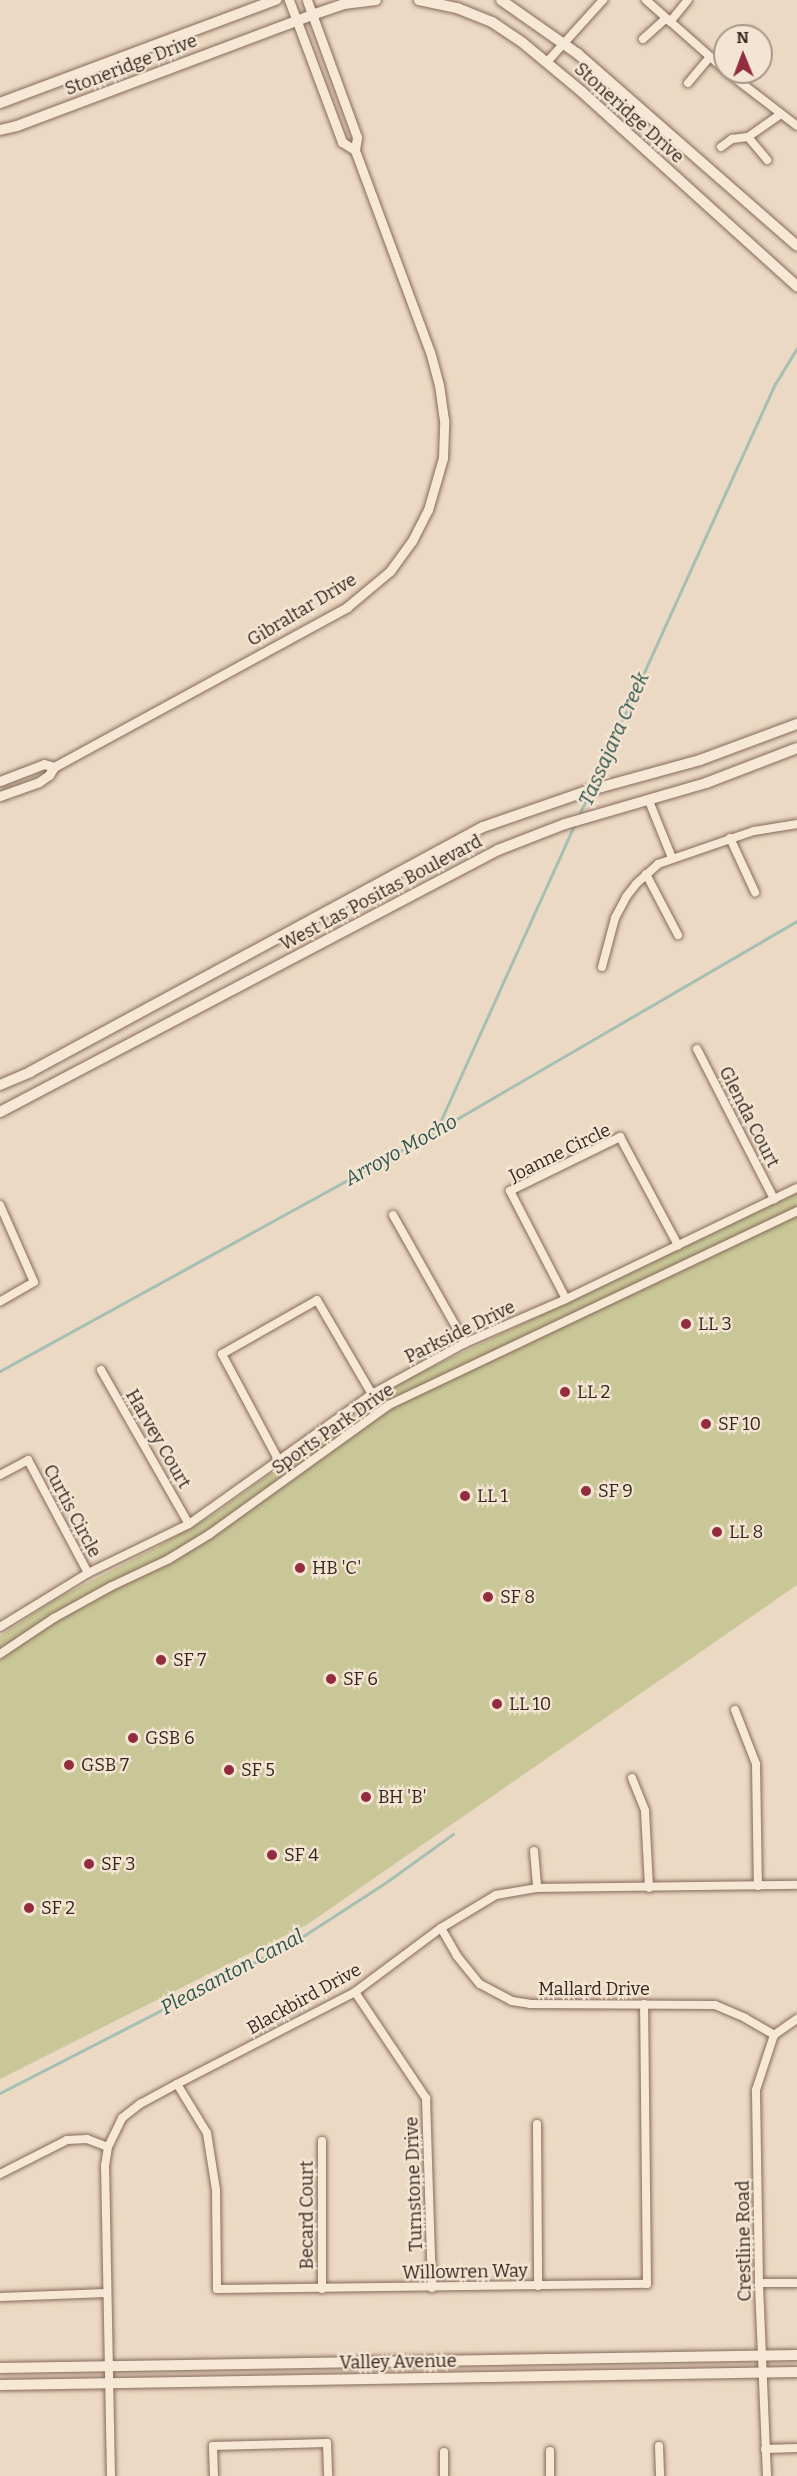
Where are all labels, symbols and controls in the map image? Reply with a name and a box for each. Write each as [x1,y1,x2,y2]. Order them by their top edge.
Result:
north arrow [713,24,773,84]
text: N [736,28,749,47]
street label: Stoneridge Drive [62,30,200,100]
street label: Stoneridge Drive [570,58,688,168]
street label: Gibraltar Drive [243,569,361,651]
water label: Tassajara Creek [574,668,654,810]
street label: West Las Positas Boulevard [276,831,486,955]
street label: Glenda Court [714,1063,784,1171]
water label: Arroyo Mocho [341,1109,461,1191]
street label: Joanne Circle [506,1119,614,1187]
street label: Parkside Drive [401,1296,519,1368]
place label: LL 3 [698,1313,732,1335]
marker: LL 3 [679,1317,693,1331]
street label: Sports Park Drive [268,1379,398,1479]
place label: LL 2 [577,1381,610,1403]
marker: LL 2 [558,1385,572,1399]
street label: Harvey Court [121,1386,195,1492]
place label: SF 10 [718,1413,761,1435]
marker: SF 10 [699,1417,713,1431]
street label: Curtis Circle [38,1461,106,1561]
place label: SF 9 [598,1480,633,1502]
marker: SF 9 [579,1484,593,1498]
place label: LL 1 [477,1485,508,1507]
marker: LL 1 [458,1489,472,1503]
place label: LL 8 [729,1521,763,1543]
marker: LL 8 [710,1525,724,1539]
place label: HB 'C' [312,1557,361,1579]
marker: HB 'C' [293,1561,307,1575]
place label: SF 8 [500,1586,535,1608]
marker: SF 8 [481,1590,495,1604]
place label: SF 7 [173,1649,206,1671]
marker: SF 7 [154,1653,168,1667]
place label: SF 6 [343,1668,378,1690]
marker: SF 6 [324,1672,338,1686]
place label: LL 10 [509,1693,551,1715]
marker: LL 10 [490,1697,504,1711]
place label: GSB 6 [145,1727,195,1749]
marker: GSB 6 [126,1731,140,1745]
place label: GSB 7 [81,1754,129,1776]
marker: GSB 7 [62,1758,76,1772]
place label: SF 5 [241,1759,275,1781]
marker: SF 5 [222,1763,236,1777]
place label: BH 'B' [378,1786,427,1808]
marker: BH 'B' [359,1790,373,1804]
place label: SF 4 [284,1844,319,1866]
marker: SF 4 [265,1848,279,1862]
place label: SF 3 [101,1853,136,1875]
marker: SF 3 [82,1857,96,1871]
place label: SF 2 [41,1897,75,1919]
marker: SF 2 [22,1901,36,1915]
water label: Pleasanton Canal [156,1924,308,2020]
street label: Blackbird Drive [243,1959,365,2039]
street label: Mallard Drive [538,1978,650,2000]
street label: Turnstone Drive [401,2116,427,2252]
street label: Becard Court [296,2161,318,2269]
street label: Crestline Road [732,2180,756,2302]
street label: Willowren Way [402,2260,528,2284]
street label: Valley Avenue [339,2350,457,2374]

